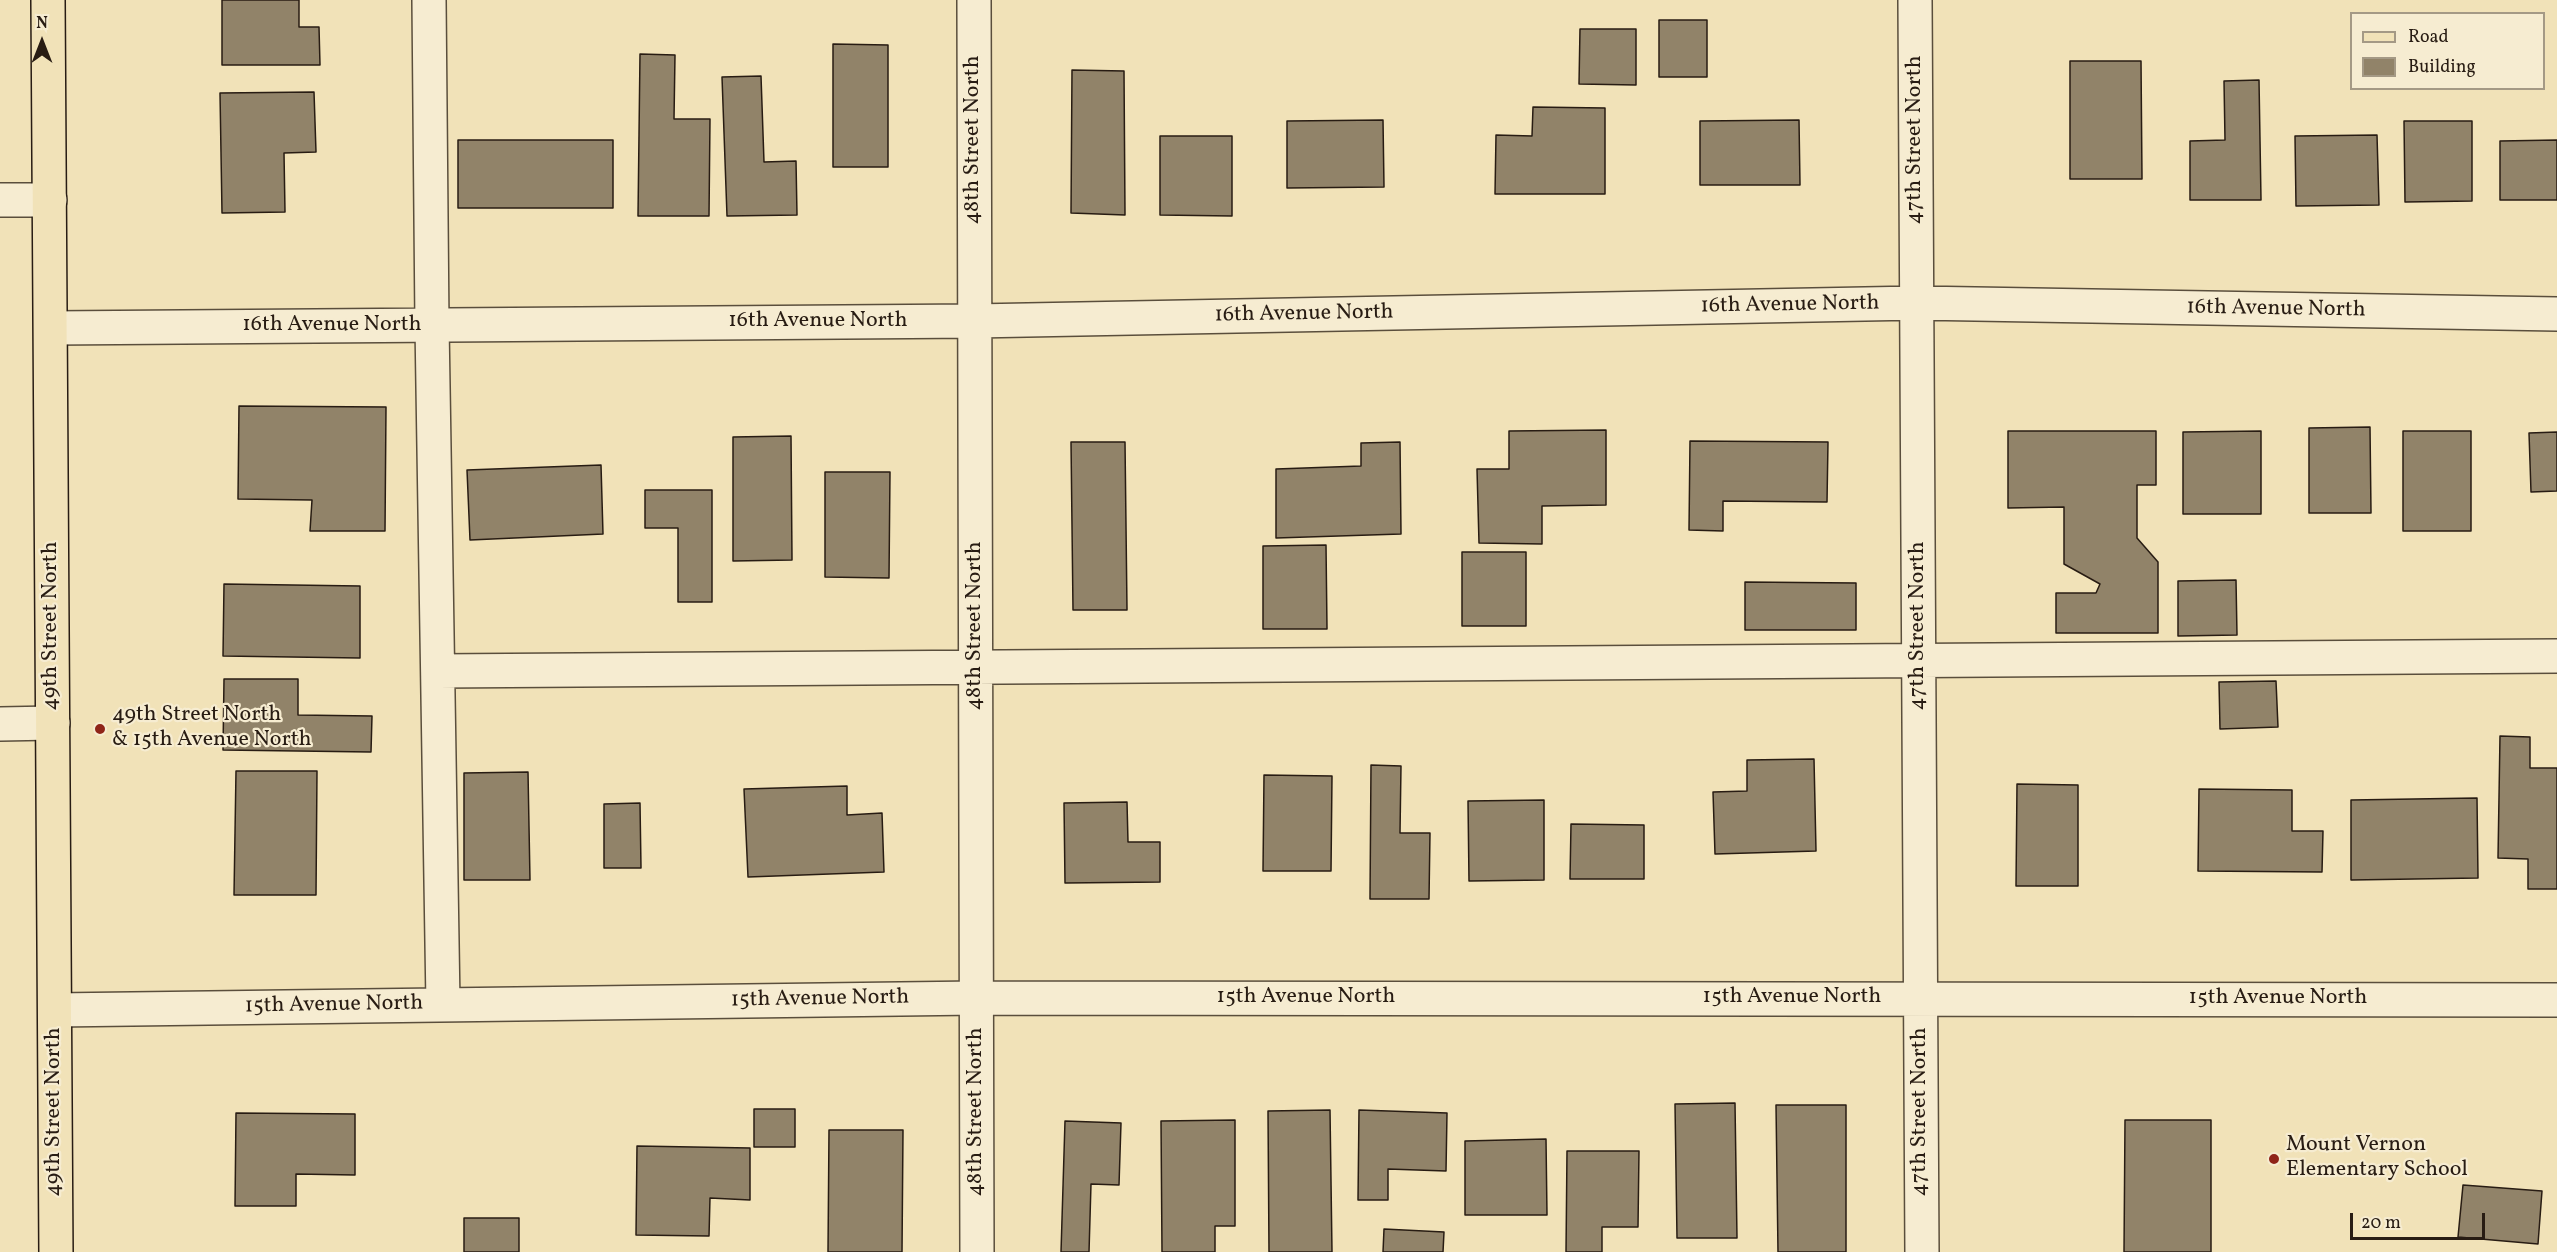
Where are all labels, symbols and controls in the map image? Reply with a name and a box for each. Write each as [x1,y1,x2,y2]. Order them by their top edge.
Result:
north arrow [12,12,72,72]
legend [2350,12,2545,90]
text: N [36,13,48,35]
text: Road [2408,25,2449,50]
street label: 48th Street North [961,55,987,225]
street label: 47th Street North [1903,55,1929,225]
text: Building [2408,55,2476,80]
street label: 16th Avenue North [1700,291,1880,321]
street label: 16th Avenue North [2186,295,2366,325]
street label: 16th Avenue North [1214,300,1394,330]
street label: 16th Avenue North [728,309,908,335]
street label: 16th Avenue North [242,313,422,339]
street label: 49th Street North [39,541,65,711]
street label: 48th Street North [963,541,989,711]
street label: 47th Street North [1906,541,1932,711]
place label: 49th Street North & 15th Avenue North [112,703,312,754]
marker: 49th Street North & 15th Avenue North [93,722,107,736]
street label: 15th Avenue North [730,985,910,1015]
street label: 15th Avenue North [1217,985,1395,1011]
street label: 15th Avenue North [1703,985,1881,1011]
street label: 15th Avenue North [2189,986,2367,1012]
street label: 15th Avenue North [244,991,424,1021]
street label: 49th Street North [42,1027,68,1197]
street label: 48th Street North [964,1027,990,1197]
street label: 47th Street North [1908,1027,1934,1197]
place label: Mount Vernon Elementary School [2286,1133,2468,1184]
marker: Mount Vernon Elementary School [2267,1152,2281,1166]
scale bar [2353,1201,2488,1239]
text: 20 m [2361,1211,2401,1236]

